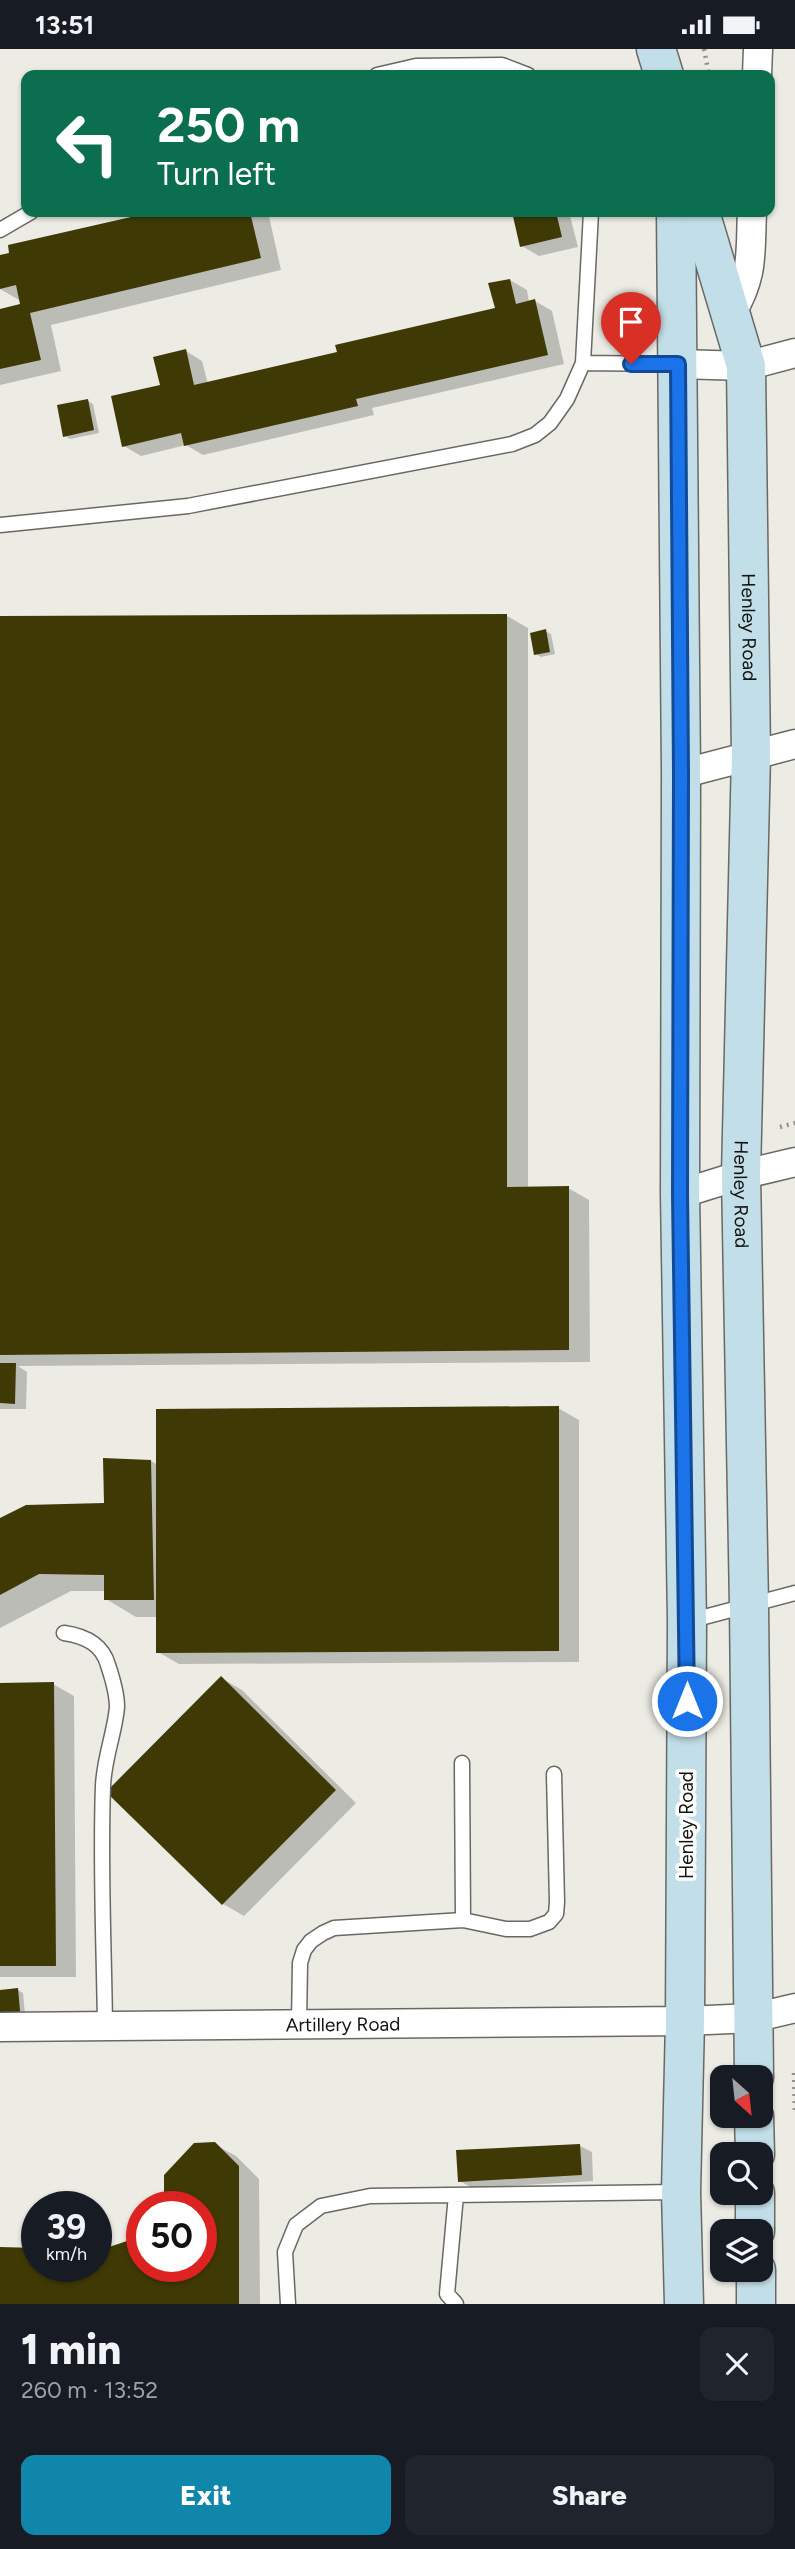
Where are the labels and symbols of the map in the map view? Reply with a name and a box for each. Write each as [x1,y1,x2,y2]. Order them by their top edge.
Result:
pin [601,292,661,364]
street label: Henley Road [737,573,761,681]
street label: Henley Road [729,1140,753,1248]
position arrow [650,1664,724,1738]
street label: Henley Road [675,1771,698,1879]
street label: Artillery Road [286,2012,400,2036]
north arrow [710,2065,774,2128]
speed limit sign: 50 [126,2191,217,2282]

